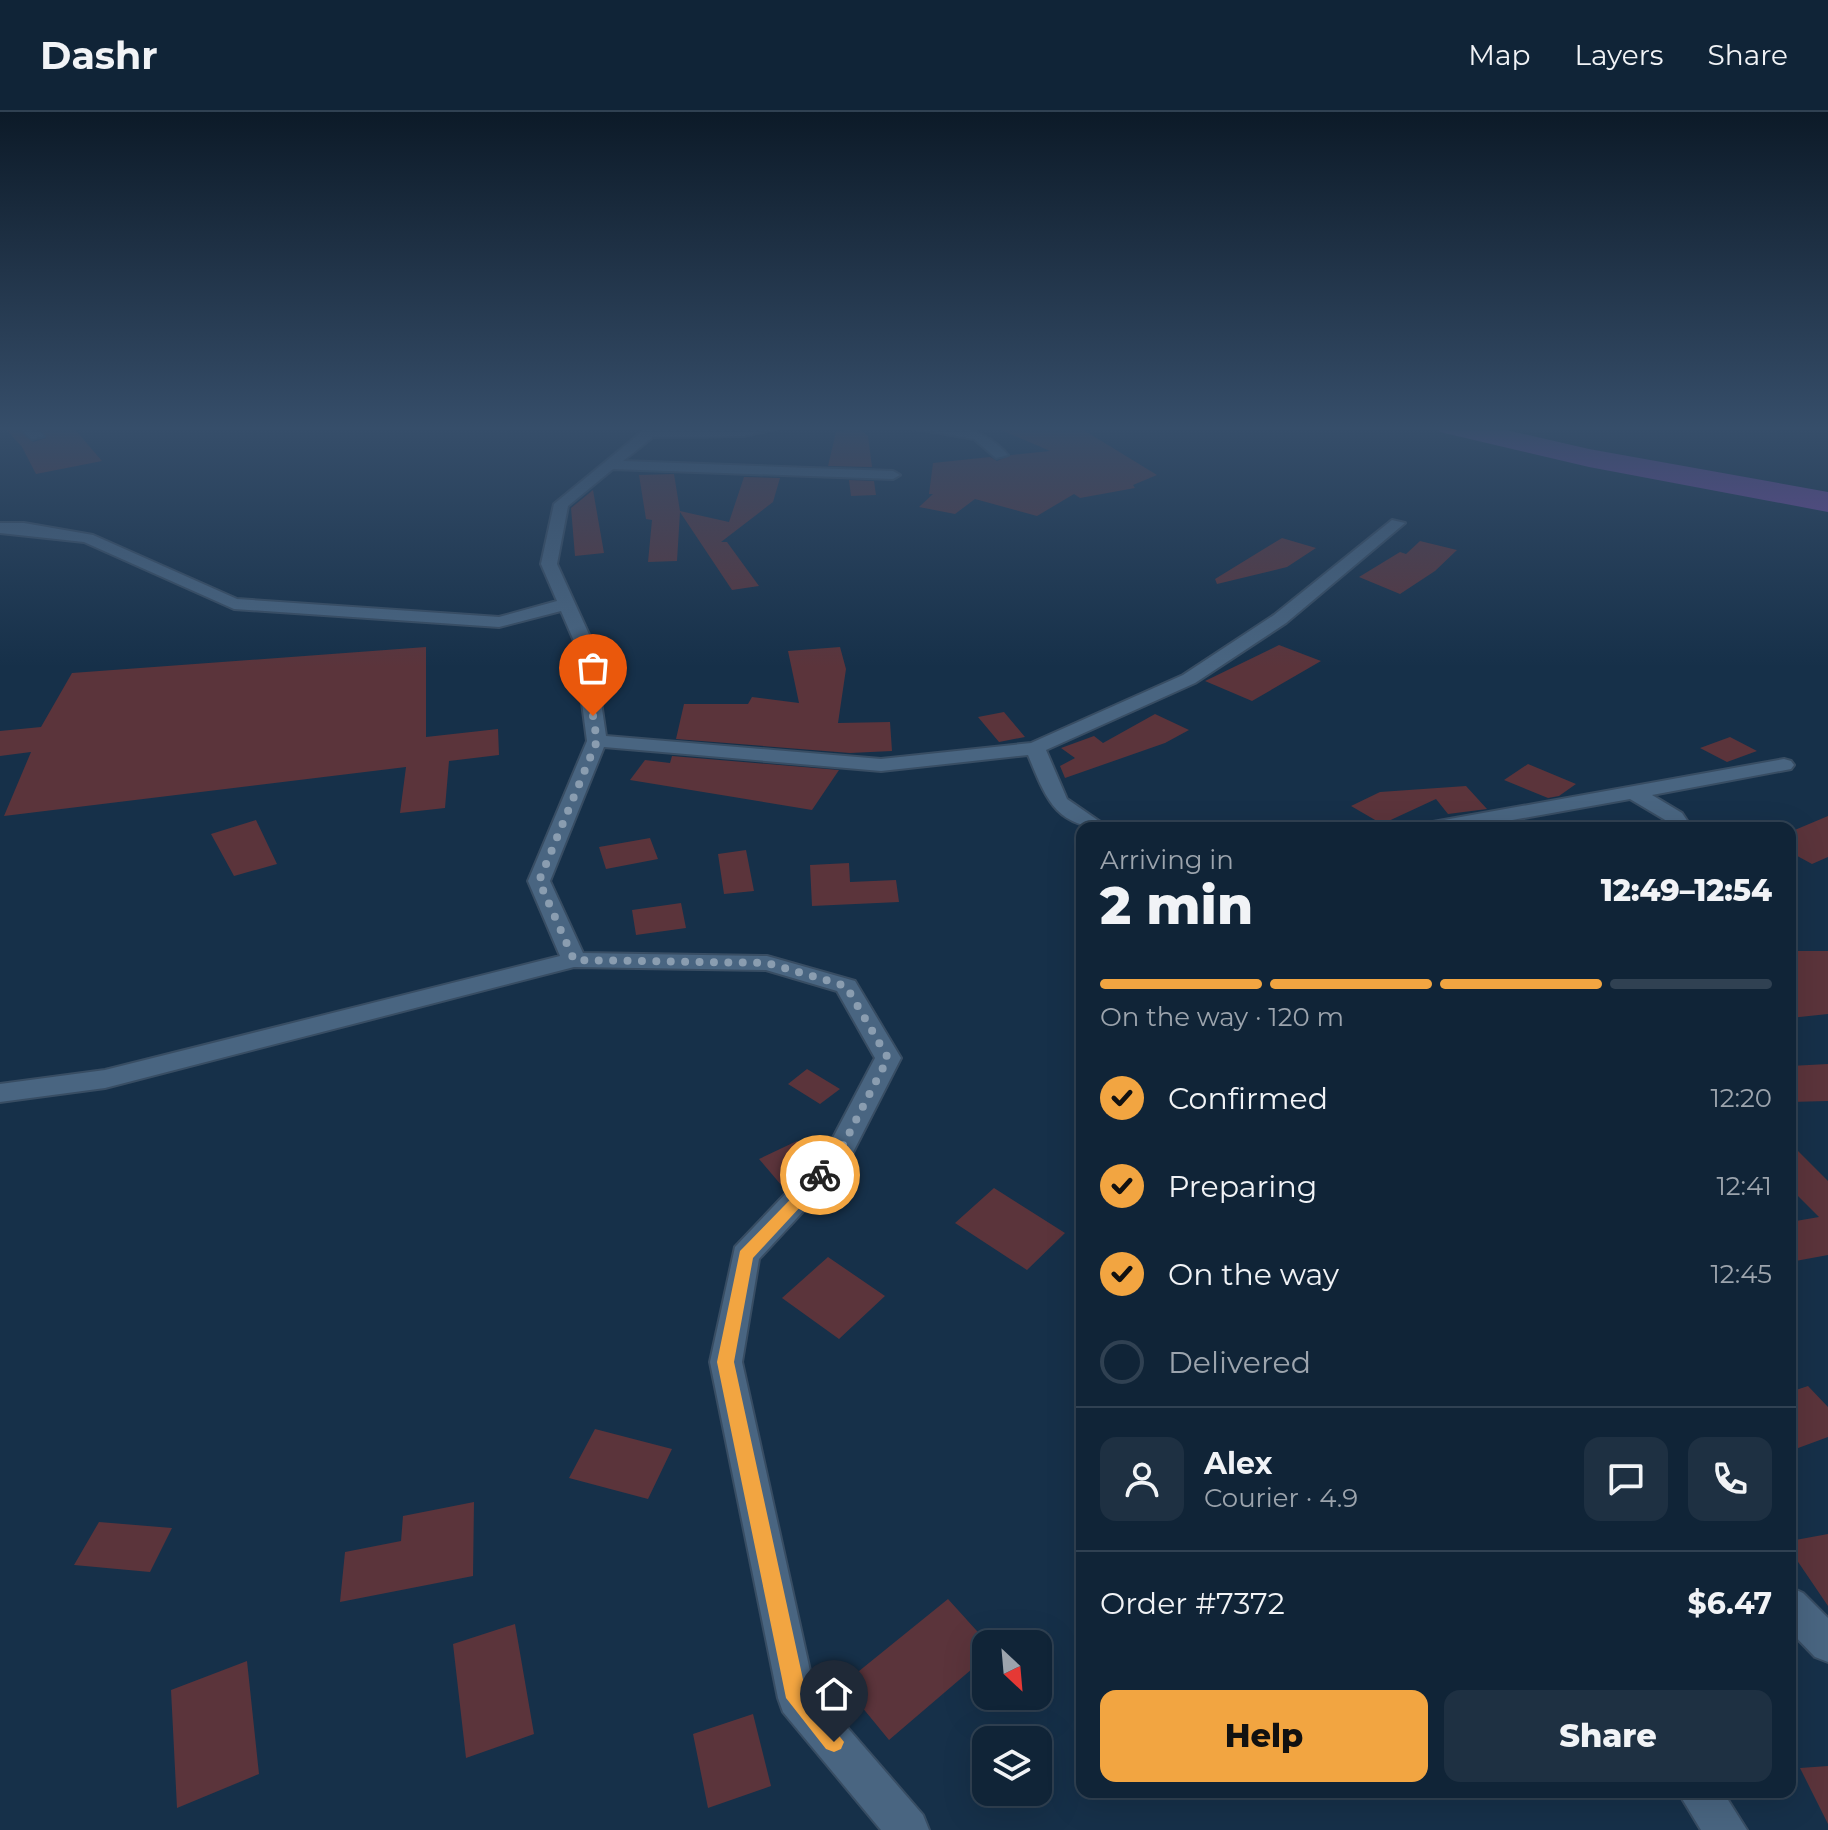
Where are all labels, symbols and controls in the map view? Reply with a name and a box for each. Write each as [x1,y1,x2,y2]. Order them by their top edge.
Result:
text: Dashr [40,32,158,79]
text: Map [1468,38,1531,72]
text: Layers [1575,38,1664,72]
text: Share [1708,38,1788,72]
pin [559,634,627,716]
icon: bag [571,646,615,690]
text: Arriving in [1100,844,1234,876]
text: 12:49–12:54 [1601,872,1772,909]
text: 2 min [1100,874,1253,937]
text: On the way · 120 m [1100,1001,1344,1033]
icon: check [1100,1076,1144,1120]
text: Confirmed [1168,1080,1328,1117]
text: 12:20 [1710,1082,1772,1114]
courier [780,1135,860,1215]
icon: bike [798,1153,842,1197]
icon: check [1100,1164,1144,1208]
text: Preparing [1168,1168,1317,1205]
text: 12:41 [1716,1170,1772,1202]
icon: check [1100,1252,1144,1296]
text: On the way [1168,1256,1339,1293]
text: 12:45 [1710,1258,1772,1290]
text: Delivered [1168,1344,1311,1381]
button: person [1100,1437,1184,1521]
button: chat [1584,1437,1668,1521]
button: phone [1688,1437,1772,1521]
text: Alex [1204,1445,1272,1482]
text: Courier · 4.9 [1204,1482,1358,1514]
text: Order #7372 [1100,1585,1285,1622]
text: $6.47 [1688,1585,1772,1622]
north arrow [972,1630,1052,1710]
map controls [972,1630,1052,1806]
pin [800,1660,868,1742]
icon: home [812,1672,856,1716]
button: Help [1100,1690,1428,1782]
button: Share [1444,1690,1772,1782]
button: layers [972,1726,1052,1806]

